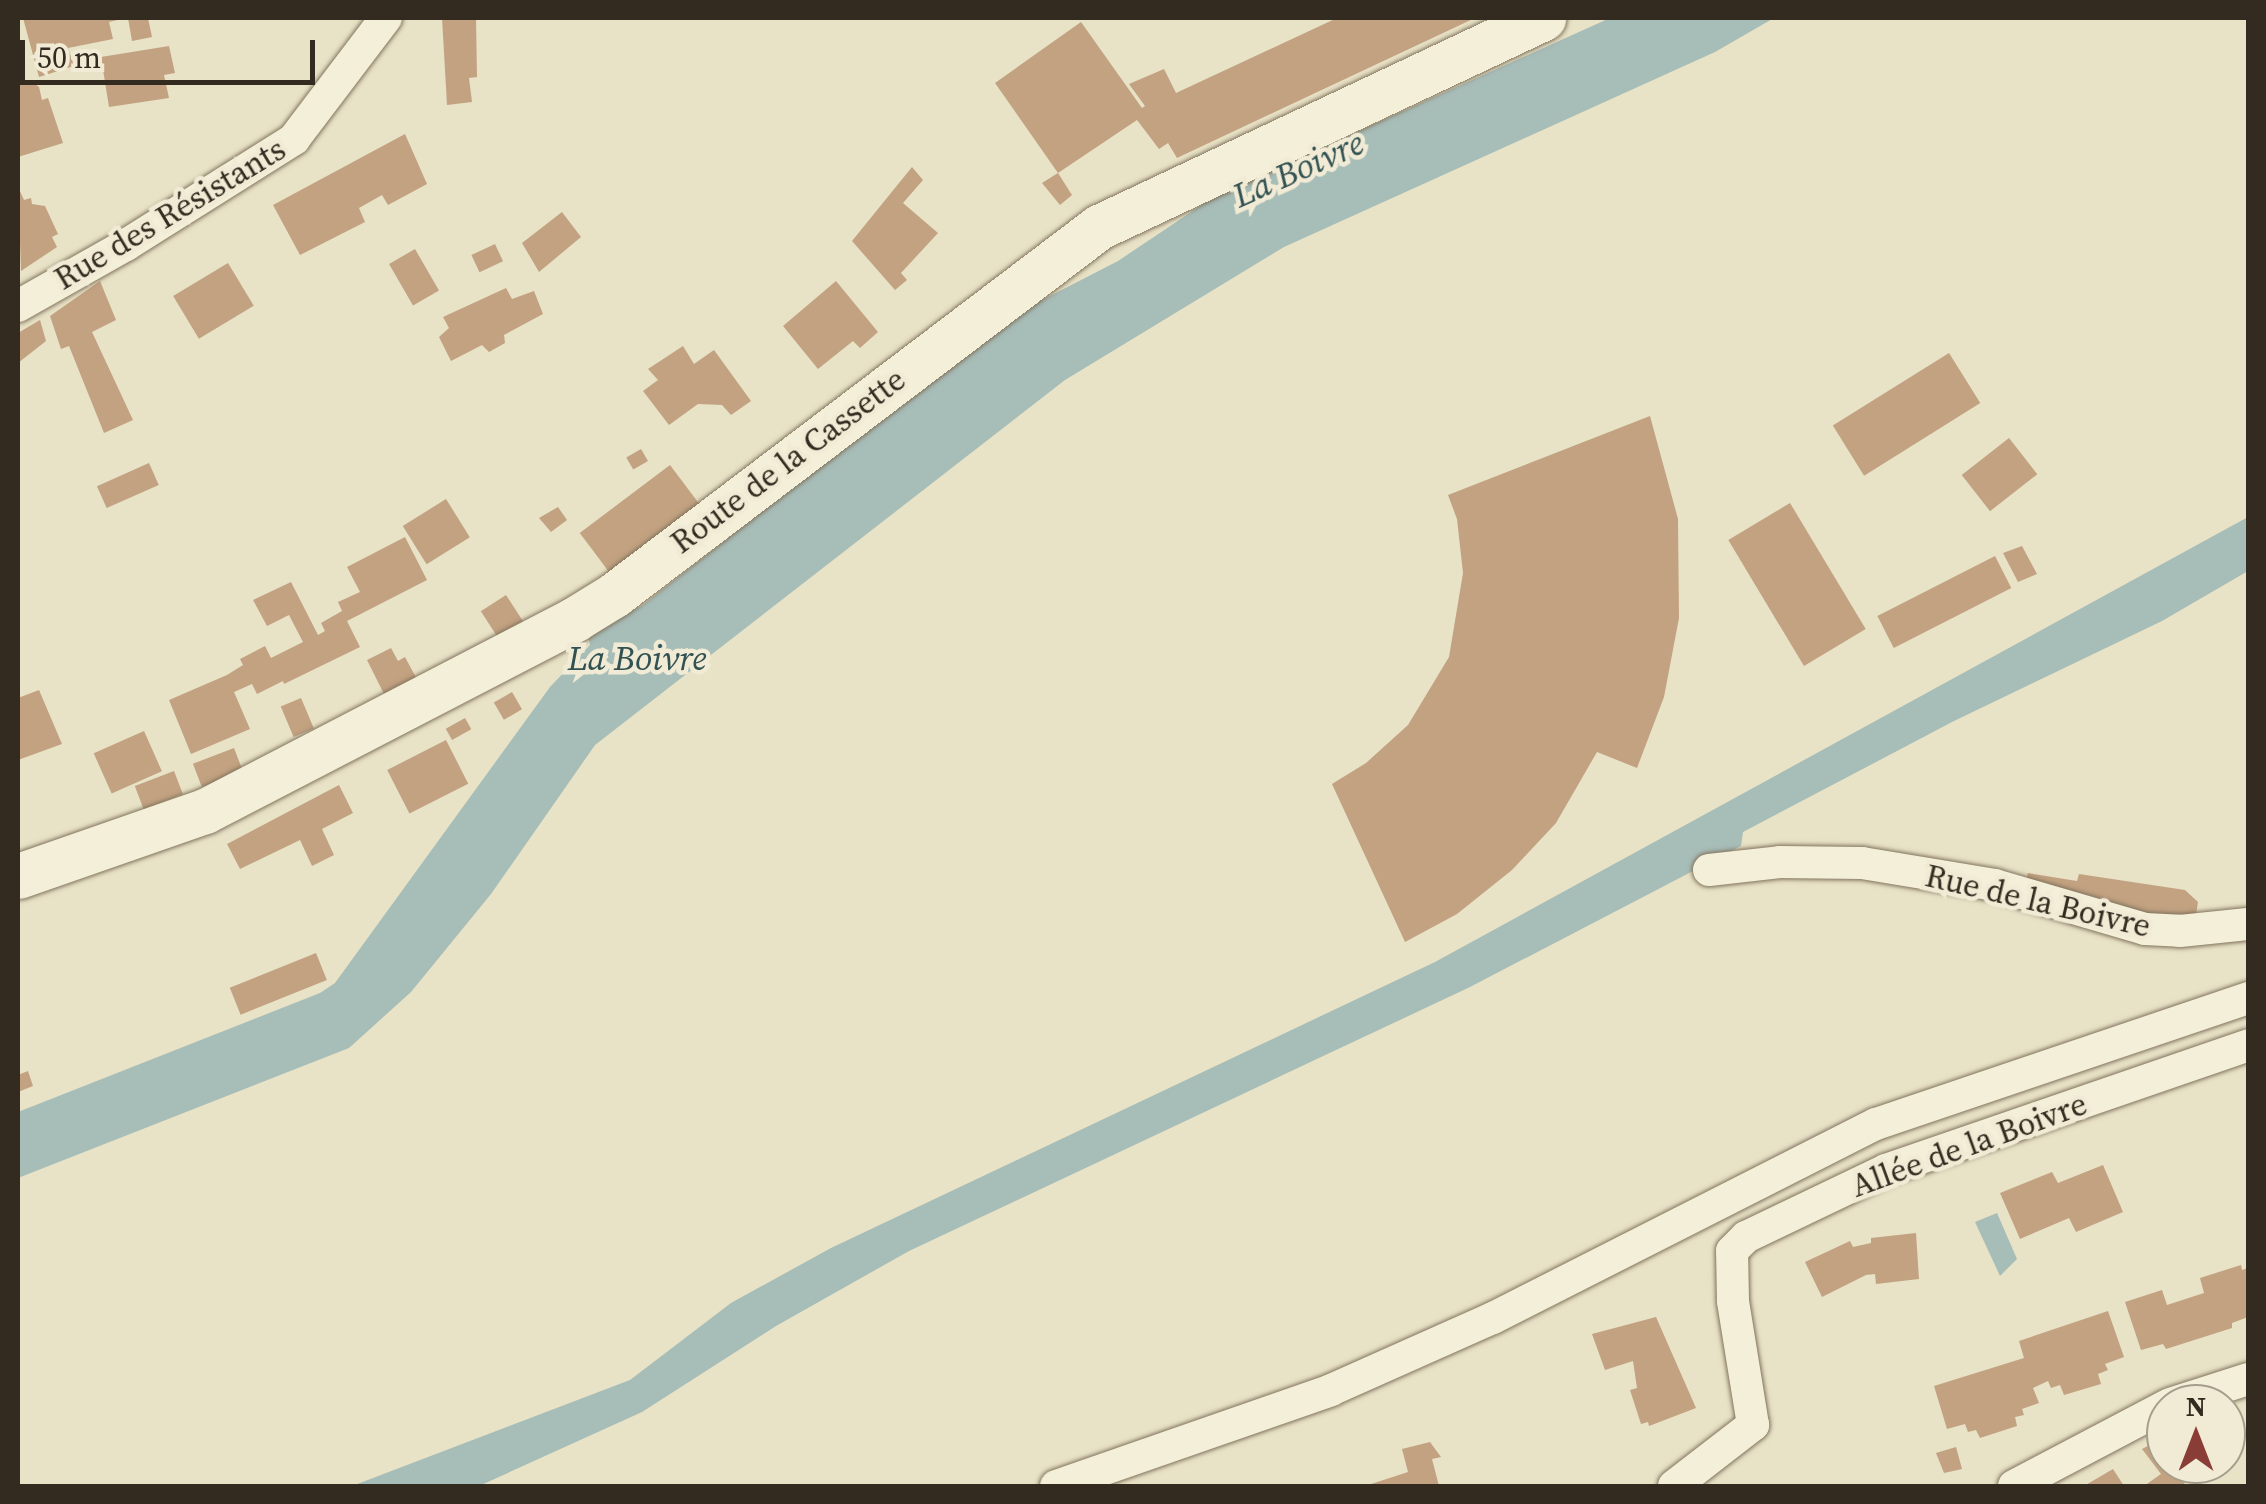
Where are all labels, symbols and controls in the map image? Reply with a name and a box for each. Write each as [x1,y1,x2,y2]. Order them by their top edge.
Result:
scale bar [25,20,320,82]
text: 50 m [37,37,101,78]
water label: La Boivre [1226,122,1370,216]
street label: Rue des Résistants [48,130,292,298]
street label: Route de la Cassette [663,360,913,562]
water label: La Boivre [568,637,706,679]
street label: Rue de la Boivre [1922,856,2154,946]
street label: Allée de la Boivre [1846,1085,2092,1205]
north arrow [2146,1384,2246,1484]
text: N [2186,1387,2206,1425]

